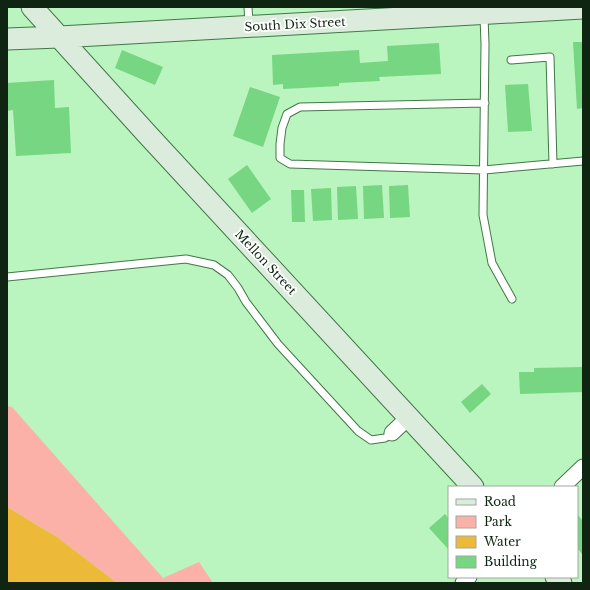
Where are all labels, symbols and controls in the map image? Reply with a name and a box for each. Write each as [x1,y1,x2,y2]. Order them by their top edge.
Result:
street label: South Dix Street [244,14,346,34]
street label: Mellon Street [232,226,300,298]
legend [448,486,578,578]
text: Road [484,494,516,509]
text: Park [484,514,512,529]
text: Water [483,534,521,549]
text: Building [484,554,538,569]

